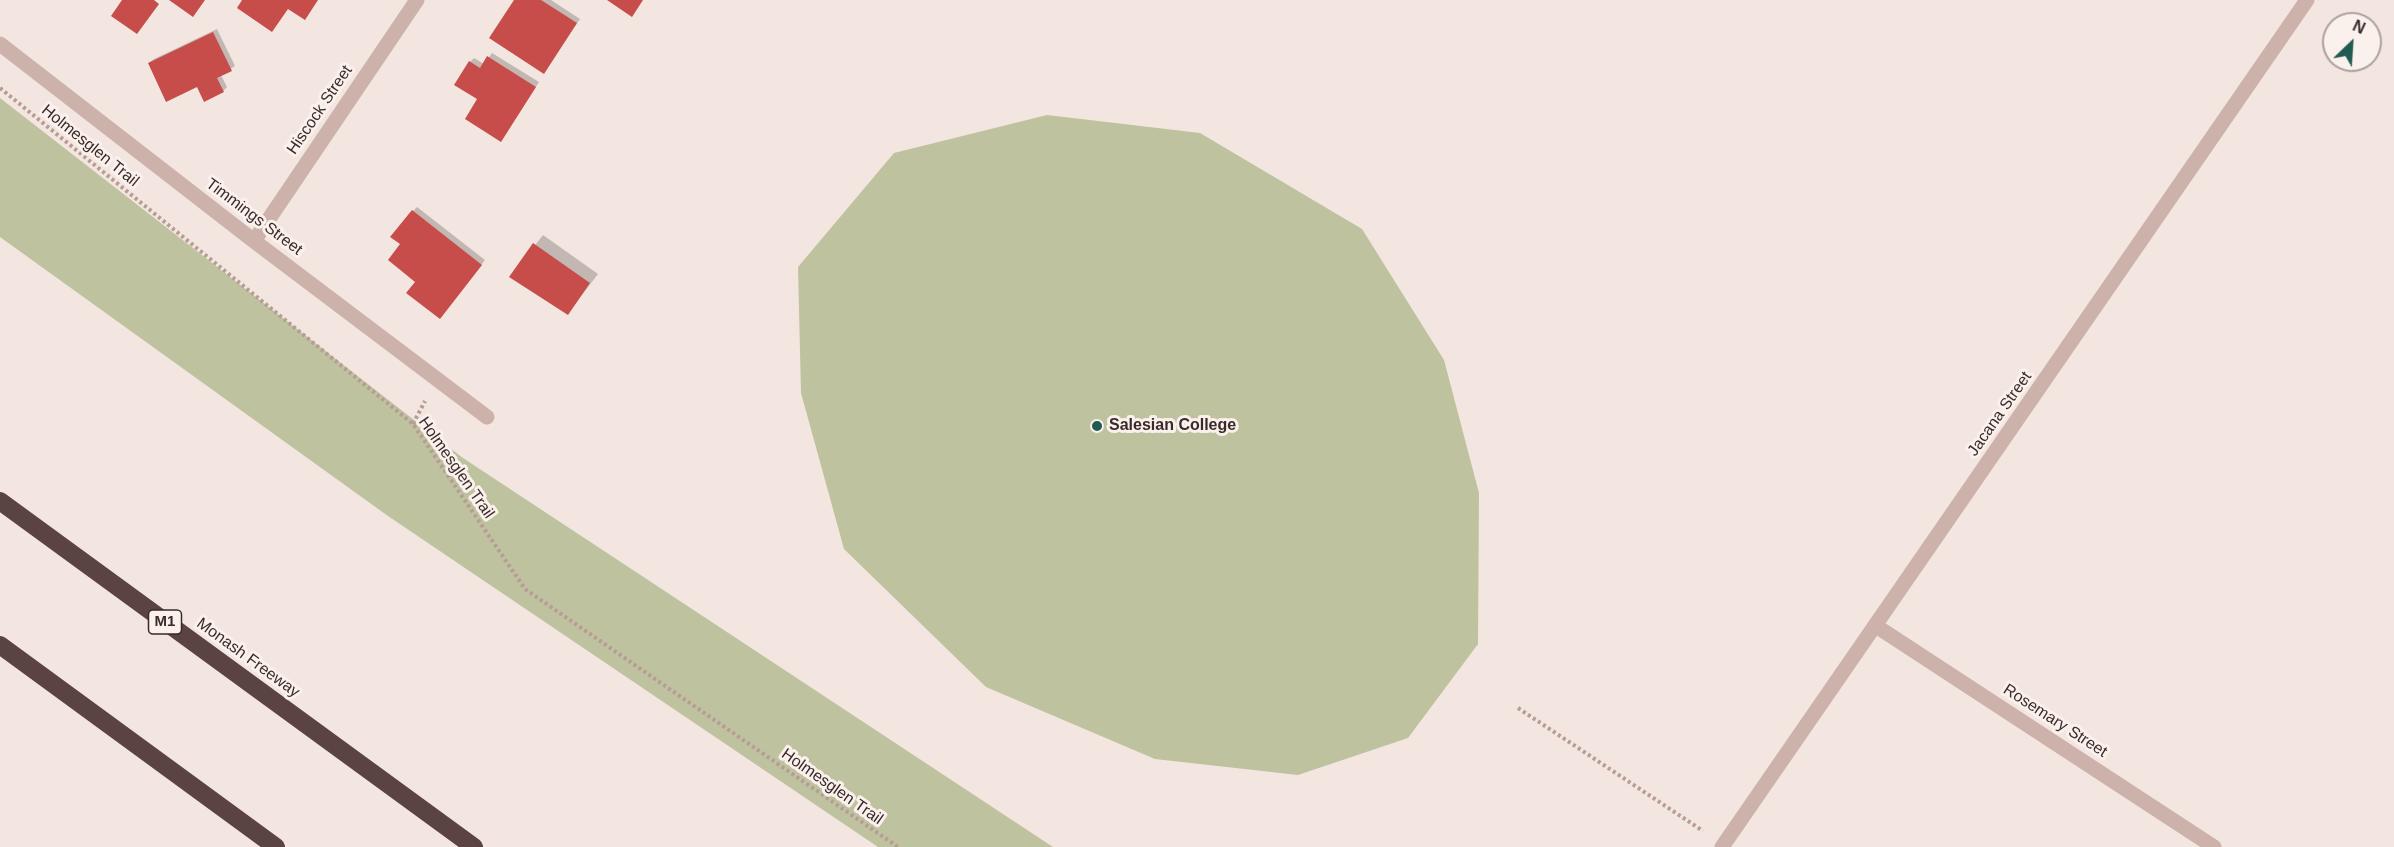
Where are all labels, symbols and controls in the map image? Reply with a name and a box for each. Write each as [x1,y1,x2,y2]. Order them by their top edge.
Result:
north arrow [2322,12,2382,72]
text: N [2350,17,2368,37]
street label: Hiscock Street [283,62,357,158]
street label: Holmesglen Trail [38,101,142,191]
street label: Timmings Street [202,174,306,260]
street label: Jacana Street [1964,368,2036,460]
street label: Holmesglen Trail [414,414,498,522]
place label: Salesian College [1109,416,1236,436]
marker: Salesian College [1090,419,1104,433]
road number: M1 [148,610,182,634]
street label: Monash Freeway [193,614,303,702]
street label: Rosemary Street [1999,680,2111,762]
street label: Holmesglen Trail [778,745,886,829]

